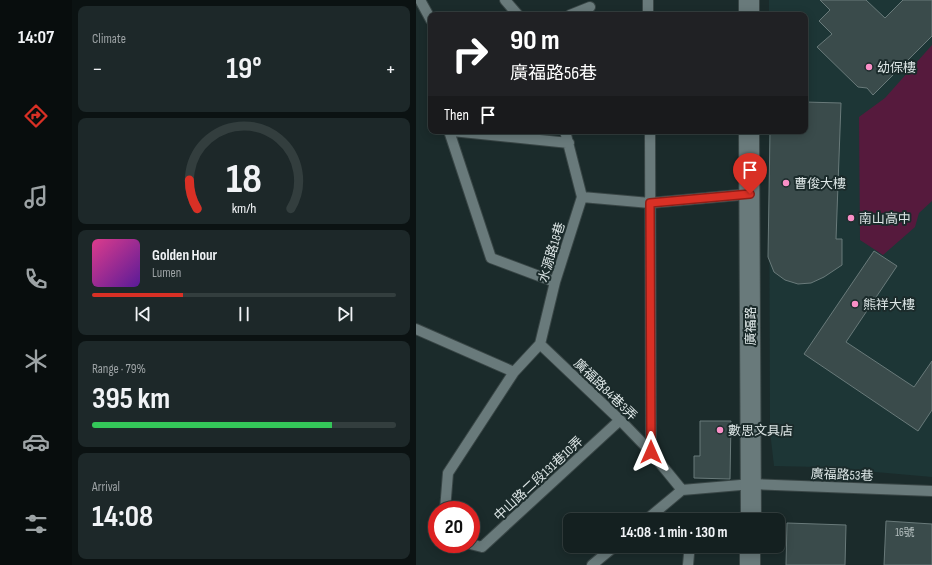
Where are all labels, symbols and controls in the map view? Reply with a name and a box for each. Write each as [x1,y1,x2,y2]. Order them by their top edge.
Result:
text: 90 m [510,24,560,57]
text: 14:07 [18,27,54,48]
icon: right [444,28,496,80]
text: Climate [92,31,126,47]
text: 19° [226,51,262,87]
text: − [92,56,103,83]
text: + [385,56,396,83]
place label: 幼保樓 [877,60,916,76]
marker: 幼保樓 [864,62,874,72]
text: 廣福路56巷 [510,63,597,84]
icon: directions [22,102,50,130]
icon: arrive [477,104,499,126]
text: Then [444,106,469,125]
pin [733,153,767,194]
text: 18 [226,154,262,203]
icon: arrive [739,159,761,181]
place label: 曹俊大樓 [794,176,846,192]
marker: 曹俊大樓 [781,178,791,188]
icon: music [22,183,50,211]
text: km/h [232,199,256,216]
place label: 南山高中 [859,211,911,227]
marker: 南山高中 [846,213,856,223]
street label: 水源路18巷 [535,220,569,284]
text: Golden Hour [152,246,217,265]
icon: phone [22,265,50,293]
text: Lumen [152,265,181,281]
place label: 熊祥大樓 [863,297,915,313]
marker: 熊祥大樓 [850,299,860,309]
icon: previous [132,303,154,325]
icon: pause [233,303,255,325]
icon: next [334,303,356,325]
street label: 廣福路 [743,306,759,346]
icon: climate [22,347,50,375]
street label: 廣福路84巷3弄 [570,356,640,424]
text: Range · 79% [92,361,146,377]
text: 395 km [92,381,170,417]
place label: 數思文具店 [728,423,793,439]
marker: 數思文具店 [715,425,725,435]
icon: car [22,428,50,456]
position arrow [630,431,672,473]
street label: 中山路二段131巷10弄 [491,433,587,524]
street label: 廣福路53巷 [810,466,874,484]
text: Arrival [92,479,120,495]
text: 14:08 [92,499,153,535]
speed limit sign: 20 [428,501,480,553]
icon: filters [22,510,50,538]
text: 14:08 · 1 min · 130 m [620,523,728,542]
house number: 16號 [895,526,915,539]

